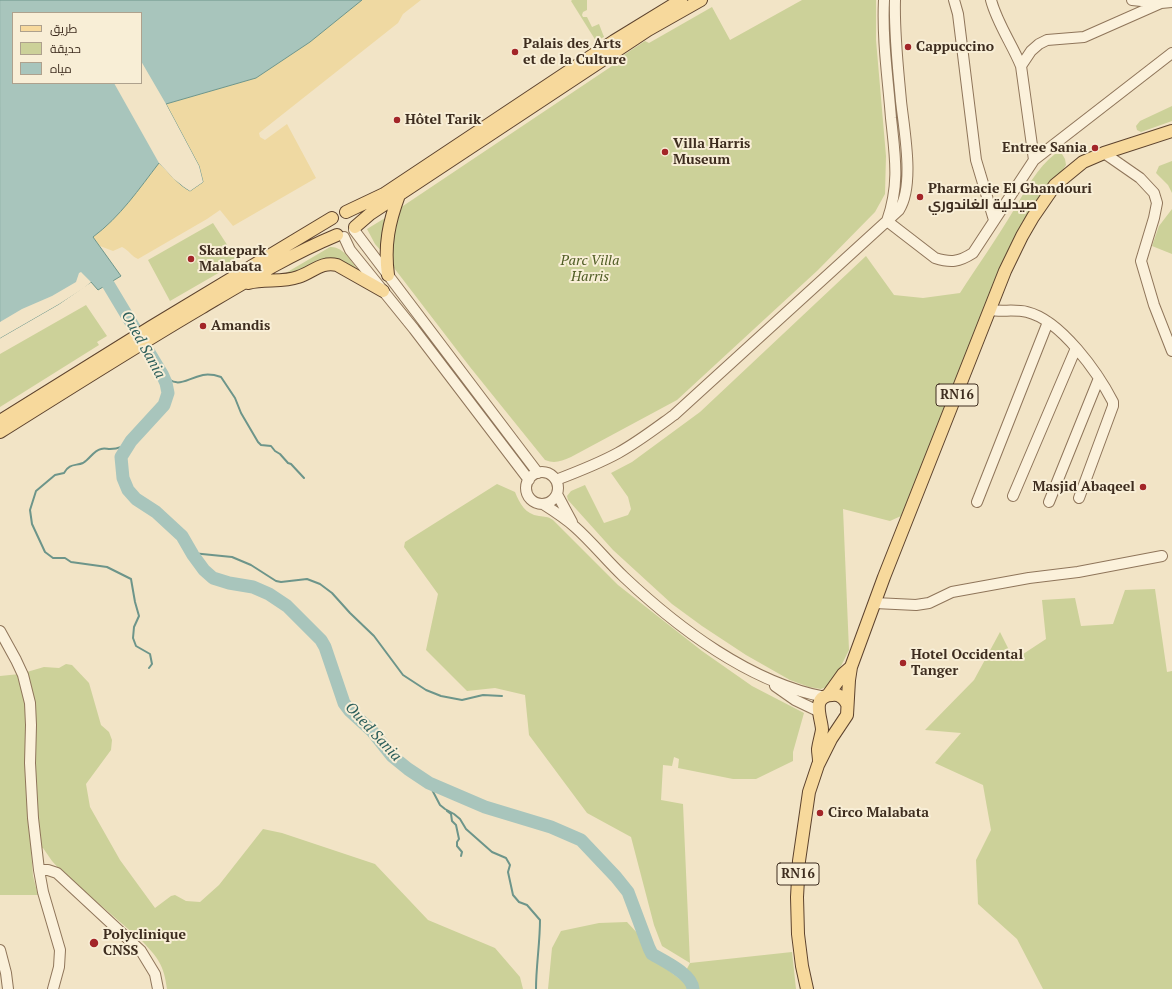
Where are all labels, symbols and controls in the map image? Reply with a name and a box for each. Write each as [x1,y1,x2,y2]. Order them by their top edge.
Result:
legend [12,12,142,84]
text: طريق [50,21,77,36]
place label: Palais des Arts et de la Culture [523,36,626,68]
place label: Cappuccino [916,39,994,55]
text: حديقة [50,41,81,56]
marker: Cappuccino [903,42,913,52]
marker: Palais des Arts et de la Culture [510,47,520,57]
text: مياه [50,61,72,76]
place label: Hôtel Tarik [405,112,481,128]
marker: Hôtel Tarik [392,115,402,125]
place label: Villa Harris Museum [673,136,750,168]
place label: Entree Sania [1002,140,1087,156]
marker: Entree Sania [1090,143,1100,153]
marker: Villa Harris Museum [660,147,670,157]
place label: Pharmacie El Ghandouri صيدلية الغاندوري [928,181,1092,214]
marker: Pharmacie El Ghandouri صيدلية الغاندوري [915,192,925,202]
place label: Skatepark Malabata [199,243,266,276]
park label: Parc Villa Harris [561,253,619,286]
marker: Skatepark Malabata [186,254,196,264]
water label: Oued Sania [117,308,169,382]
place label: Amandis [211,318,270,334]
marker: Amandis [198,321,208,331]
road number: RN16 [936,384,978,406]
place label: Masjid Abaqeel [1032,479,1135,495]
marker: Masjid Abaqeel [1138,482,1148,492]
place label: Hotel Occidental Tanger [911,647,1023,680]
marker: Hotel Occidental Tanger [898,658,908,668]
water label: Oued Sania [341,699,405,765]
place label: Circo Malabata [828,805,929,821]
marker: Circo Malabata [815,808,825,818]
road number: RN16 [777,863,819,885]
place label: Polyclinique CNSS [103,927,186,960]
marker: Polyclinique CNSS [88,937,100,949]

